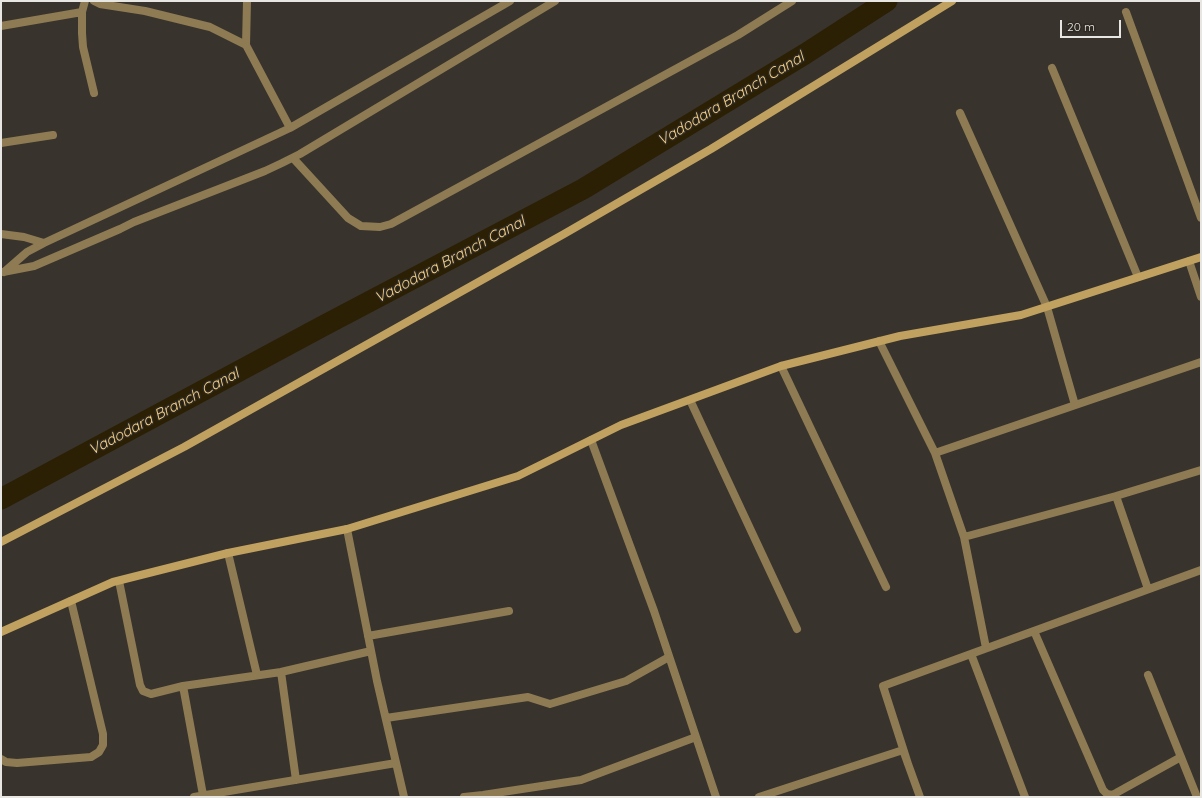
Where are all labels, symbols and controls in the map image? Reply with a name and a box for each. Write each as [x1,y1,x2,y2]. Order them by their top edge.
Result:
scale bar [1062,12,1123,38]
text: 20 m [1067,19,1095,34]
water label: Vadodara Branch Canal [655,48,807,150]
water label: Vadodara Branch Canal [372,213,528,307]
water label: Vadodara Branch Canal [86,365,242,459]

